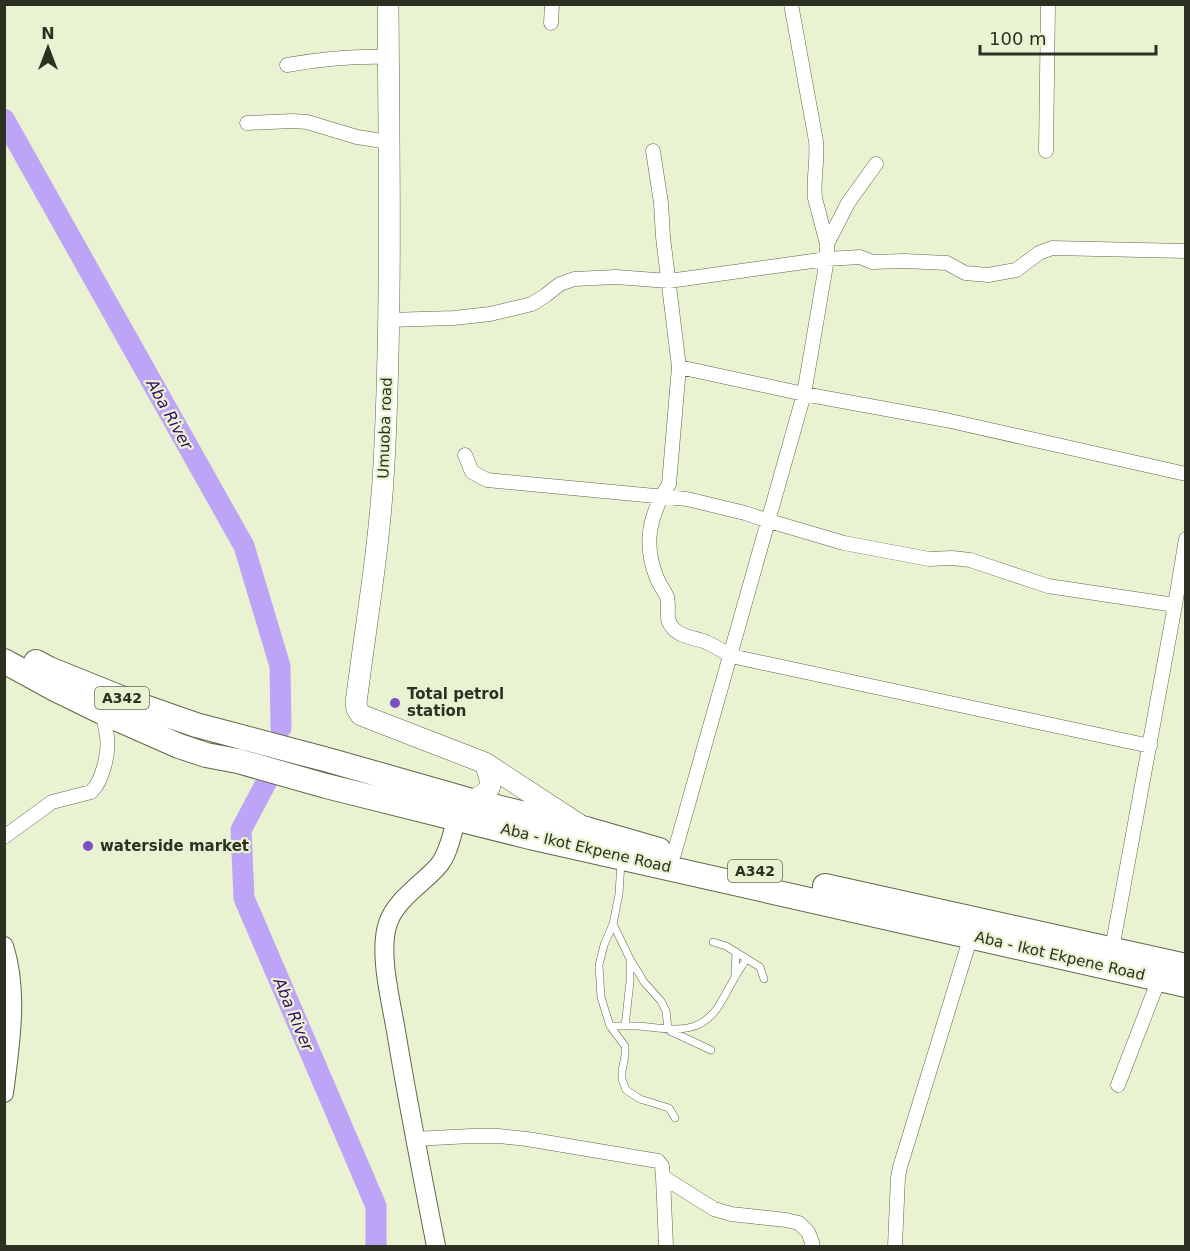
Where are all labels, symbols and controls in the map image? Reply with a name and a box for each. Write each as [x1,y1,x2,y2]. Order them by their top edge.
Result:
north arrow [18,18,78,78]
scale bar [980,18,1156,56]
text: N [41,24,55,43]
text: 100 m [989,28,1047,49]
water label: Aba River [142,375,197,454]
street label: Umuoba road [374,377,396,479]
place label: Total petrol station [407,685,504,720]
road number: A342 [95,687,149,709]
marker: Total petrol station [388,696,402,710]
street label: Aba - Ikot Ekpene Road [499,820,673,876]
place label: waterside market [100,837,249,855]
marker: waterside market [81,839,95,853]
road number: A342 [728,860,782,882]
street label: Aba - Ikot Ekpene Road [973,928,1147,984]
water label: Aba River [269,974,318,1055]

